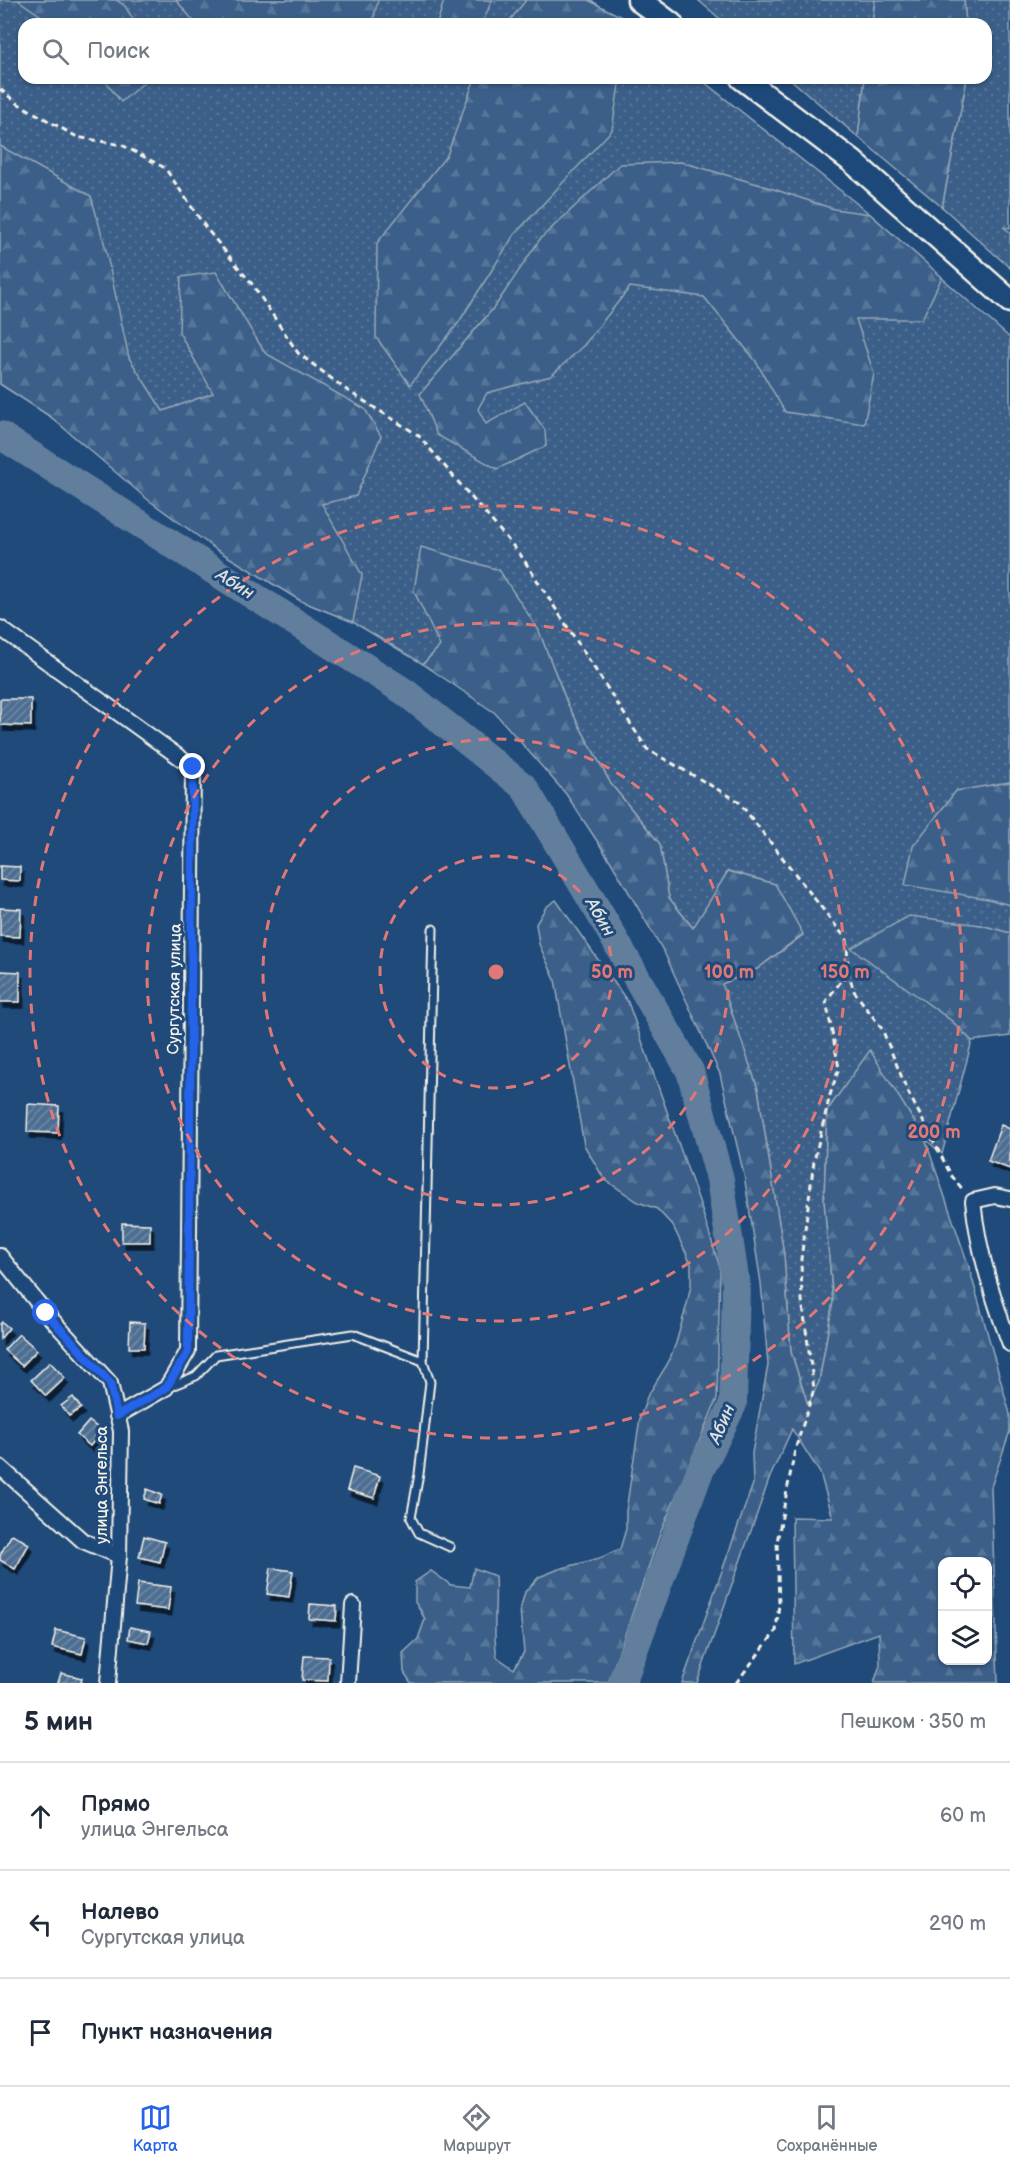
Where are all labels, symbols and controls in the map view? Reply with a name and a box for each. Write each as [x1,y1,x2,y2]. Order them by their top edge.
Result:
search box [18,18,992,84]
icon: search [39,35,72,68]
text: Поиск [87,38,150,65]
water label: Абин [211,564,258,604]
route end [179,753,205,779]
water label: Абин [580,893,619,940]
street label: Сургутская улица [164,923,186,1055]
centre of rings [486,962,506,982]
text: 50 m [591,962,633,983]
text: 100 m [704,962,754,983]
text: 150 m [820,962,870,983]
text: 200 m [907,1122,961,1143]
route start [32,1299,58,1325]
water label: Абин [704,1401,740,1448]
street label: улица Энгельса [93,1425,112,1544]
map controls [938,1557,992,1665]
button: locate [938,1557,992,1611]
button: layers [938,1611,992,1665]
text: 5 мин [24,1707,93,1738]
text: Пешком · 350 m [840,1710,986,1734]
text: Прямо [81,1791,150,1818]
icon: ahead [24,1800,57,1833]
text: 60 m [940,1804,986,1828]
text: улица Энгельса [81,1818,228,1842]
text: Налево [81,1899,159,1926]
icon: left [24,1908,57,1941]
text: 290 m [929,1912,986,1936]
text: Сургутская улица [81,1926,245,1950]
icon: arrive [24,2016,57,2049]
text: Пункт назначения [81,2019,273,2046]
tab: Карта [133,2101,178,2156]
tab: Маршрут [443,2101,511,2156]
tab: Сохранённые [776,2101,877,2156]

